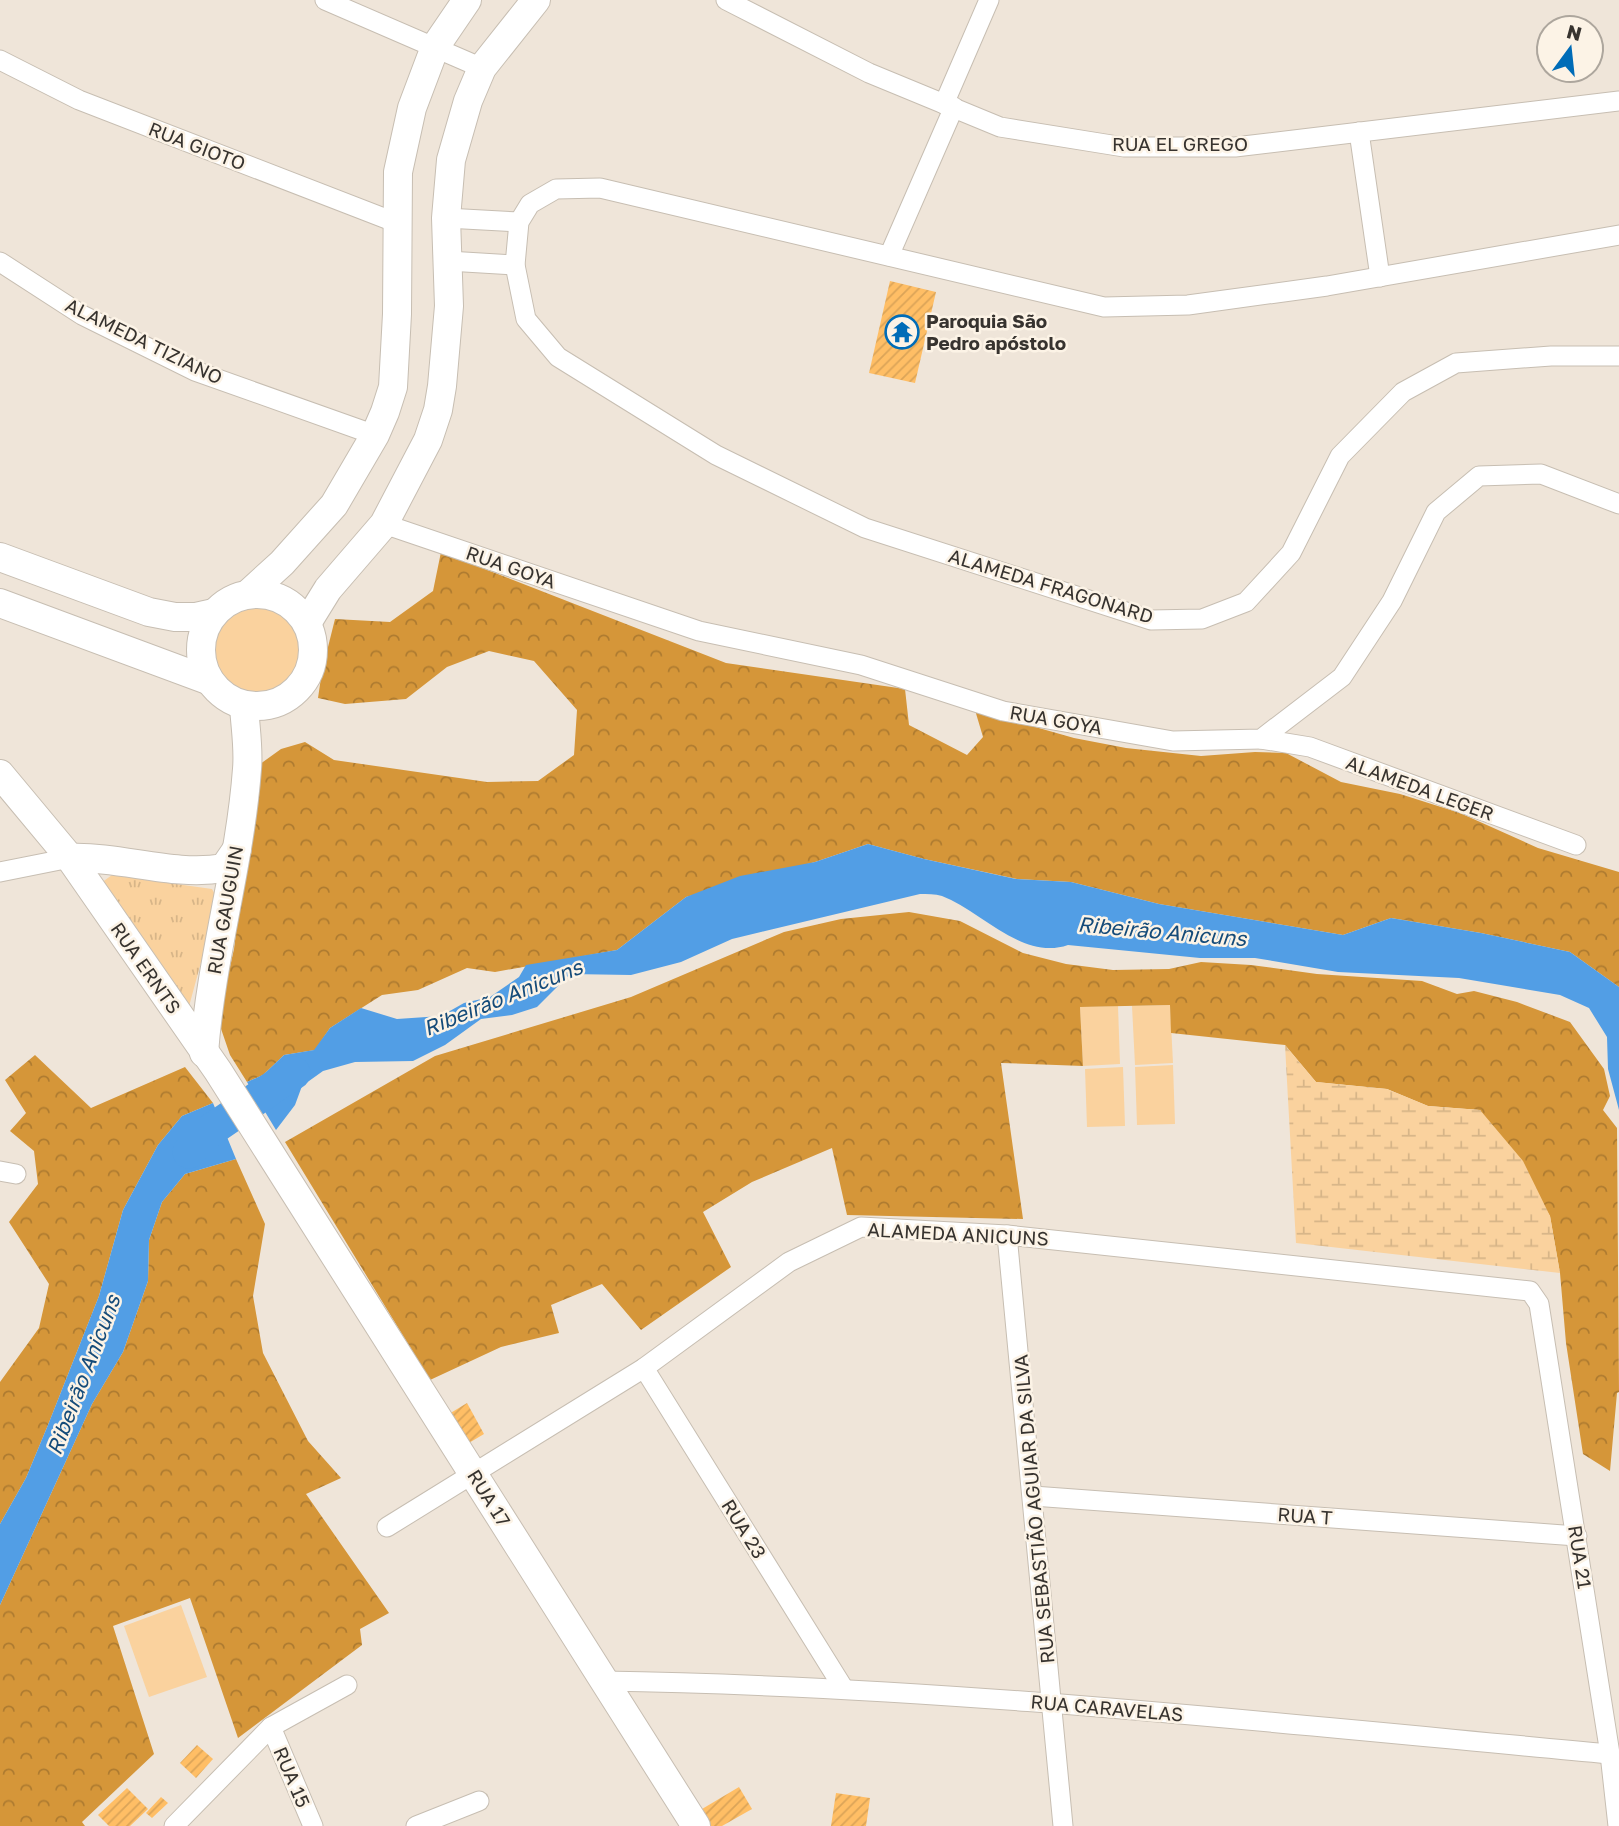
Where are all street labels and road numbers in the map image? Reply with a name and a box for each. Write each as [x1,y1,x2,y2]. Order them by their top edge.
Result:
street label: RUA GIOTO [145,117,249,175]
street label: RUA EL GREGO [1112,132,1248,155]
street label: ALAMEDA TIZIANO [62,293,226,388]
street label: RUA GOYA [463,540,559,593]
street label: ALAMEDA FRAGONARD [946,543,1156,628]
street label: RUA GOYA [1008,700,1104,739]
street label: ALAMEDA LEGER [1343,750,1497,825]
street label: RUA GAUGUIN [202,844,247,976]
street label: RUA ERNTS [107,918,186,1018]
street label: ALAMEDA ANICUNS [867,1217,1049,1250]
street label: RUA SEBASTIÃO AGUIAR DA SILVA [1009,1353,1058,1665]
street label: RUA 17 [463,1465,516,1530]
street label: RUA 23 [717,1495,772,1563]
street label: RUA T [1277,1502,1334,1529]
street label: RUA 21 [1564,1524,1597,1590]
street label: RUA CARAVELAS [1030,1689,1184,1726]
street label: RUA 15 [269,1743,316,1811]

